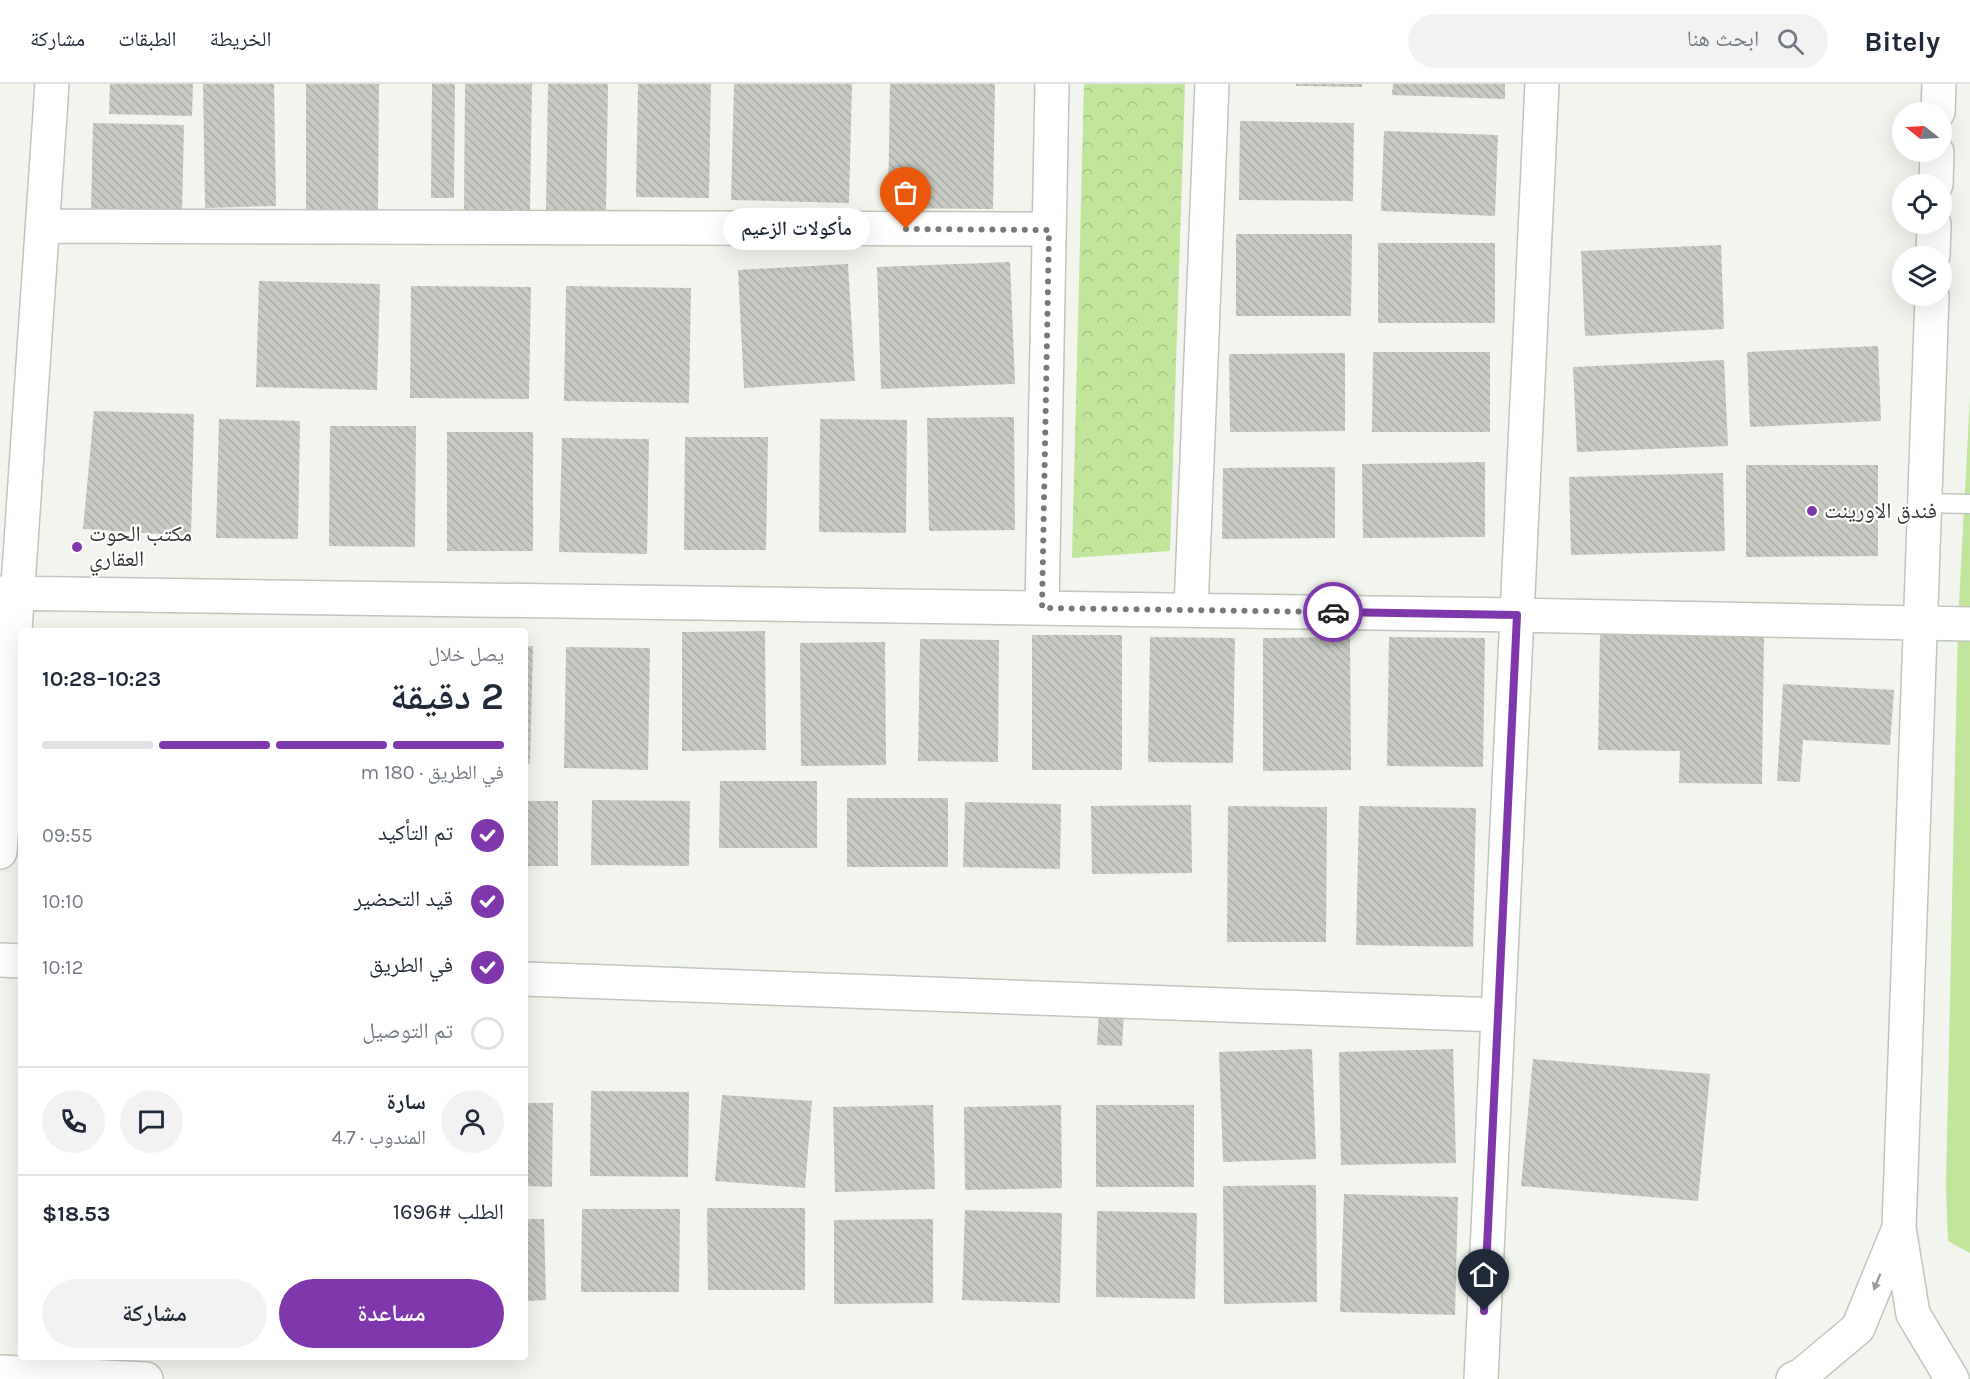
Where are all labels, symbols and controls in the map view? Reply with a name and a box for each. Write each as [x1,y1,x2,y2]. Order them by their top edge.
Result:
search box [1408,14,1828,68]
icon: search [1774,25,1807,58]
text: Bitely [1864,25,1940,58]
text: ابحث هنا [1687,26,1759,52]
text: مشاركة [30,27,85,51]
text: الطبقات [118,27,177,51]
text: الخريطة [210,27,271,51]
north arrow [1892,102,1952,162]
map controls [1892,102,1952,306]
pin [880,167,931,229]
button: locate [1892,174,1952,234]
icon: bag [889,176,922,209]
callout: مأكولات الزعيم [723,208,870,250]
text: مأكولات الزعيم [741,217,852,240]
button: layers [1892,246,1952,306]
place label: فندق الاورينت [1824,498,1937,524]
marker: فندق الاورينت [1805,504,1819,518]
place label: مكتب الحوت العقاري [89,521,192,576]
marker: مكتب الحوت العقاري [70,540,84,554]
courier [1303,582,1363,642]
icon: car [1317,596,1350,629]
text: يصل خلال [428,643,504,666]
text: 10:23–10:28 [42,666,161,692]
text: 2 دقيقة [390,673,504,719]
text: في الطريق · 180 m [360,761,504,784]
icon: check [471,819,504,852]
text: تم التأكيد [378,820,453,846]
text: 09:55 [42,824,93,847]
icon: check [471,885,504,918]
text: قيد التحضير [354,886,453,912]
text: 10:10 [42,890,84,913]
icon: check [471,951,504,984]
text: في الطريق [369,952,453,978]
text: 10:12 [42,956,83,979]
text: تم التوصيل [362,1018,453,1044]
text: سارة [387,1089,426,1115]
button: phone [42,1090,105,1153]
button: chat [120,1090,183,1153]
button: person [441,1090,504,1153]
text: المندوب · 4.7 [331,1126,426,1149]
text: الطلب #1696 [393,1199,504,1225]
text: $18.53 [42,1201,110,1227]
pin [1458,1249,1509,1311]
icon: home [1467,1258,1500,1291]
one-way arrow [1871,1273,1881,1291]
button: مشاركة [42,1279,267,1348]
button: مساعدة [279,1279,504,1348]

